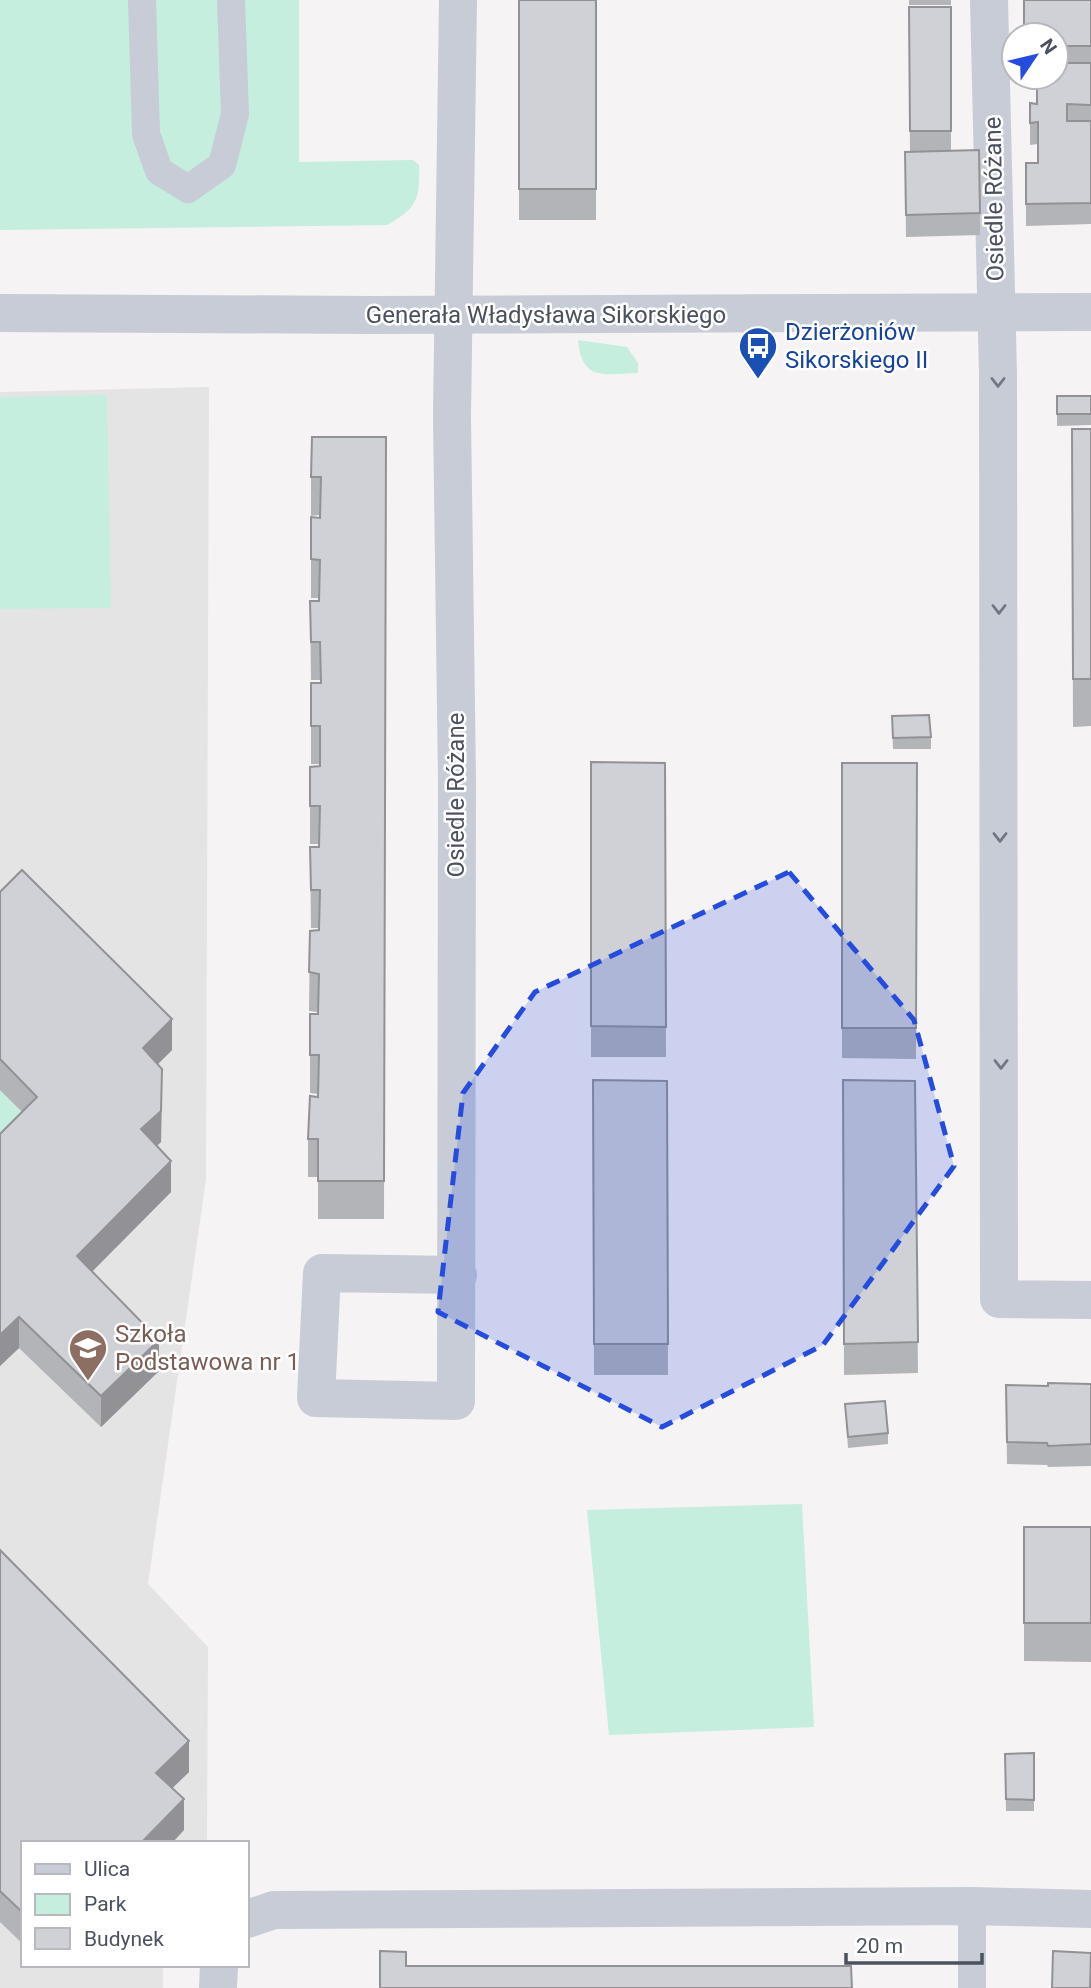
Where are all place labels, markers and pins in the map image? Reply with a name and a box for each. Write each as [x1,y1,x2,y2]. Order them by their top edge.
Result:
place label: Dzierżoniów Sikorskiego II [785,318,928,374]
bus stop icon: Dzierżoniów Sikorskiego II [737,325,779,380]
place label: Szkoła Podstawowa nr 1 [115,1320,300,1376]
school or university icon: Szkoła Podstawowa nr 1 [67,1327,109,1382]

